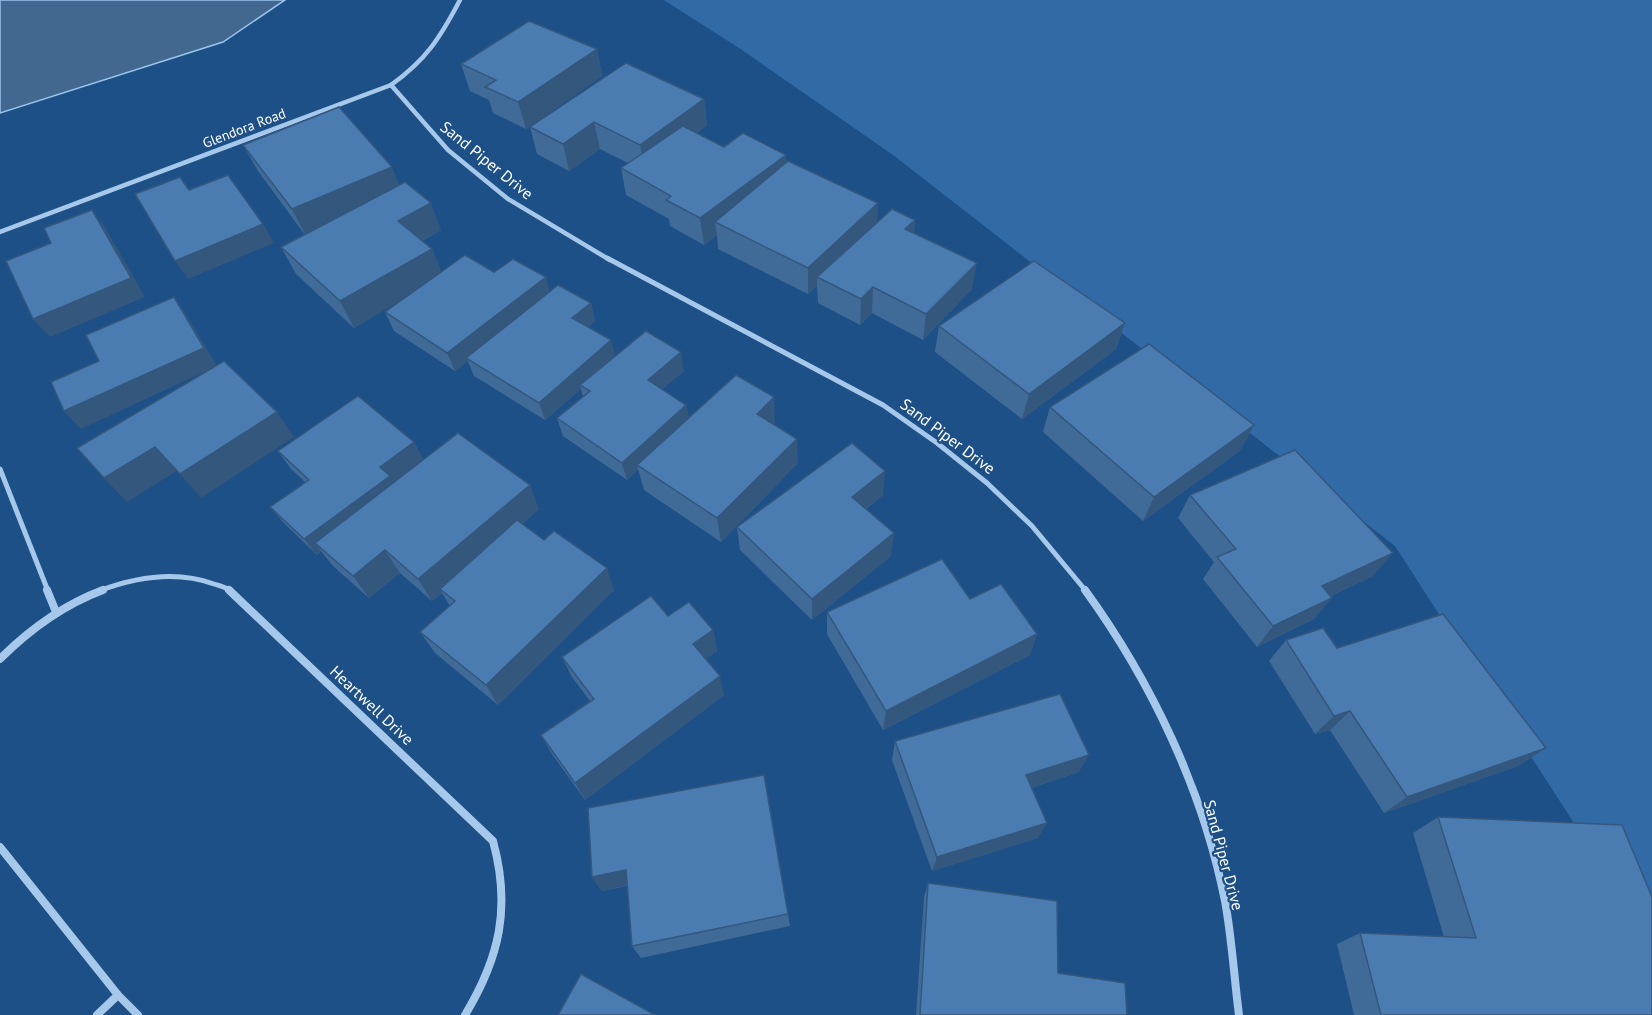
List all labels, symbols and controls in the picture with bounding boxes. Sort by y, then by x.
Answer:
street label: Glendora Road [200,104,288,152]
street label: Sand Piper Drive [437,116,537,204]
street label: Sand Piper Drive [897,394,999,478]
street label: Heartwell Drive [326,661,418,749]
street label: Sand Piper Drive [1200,798,1248,912]

